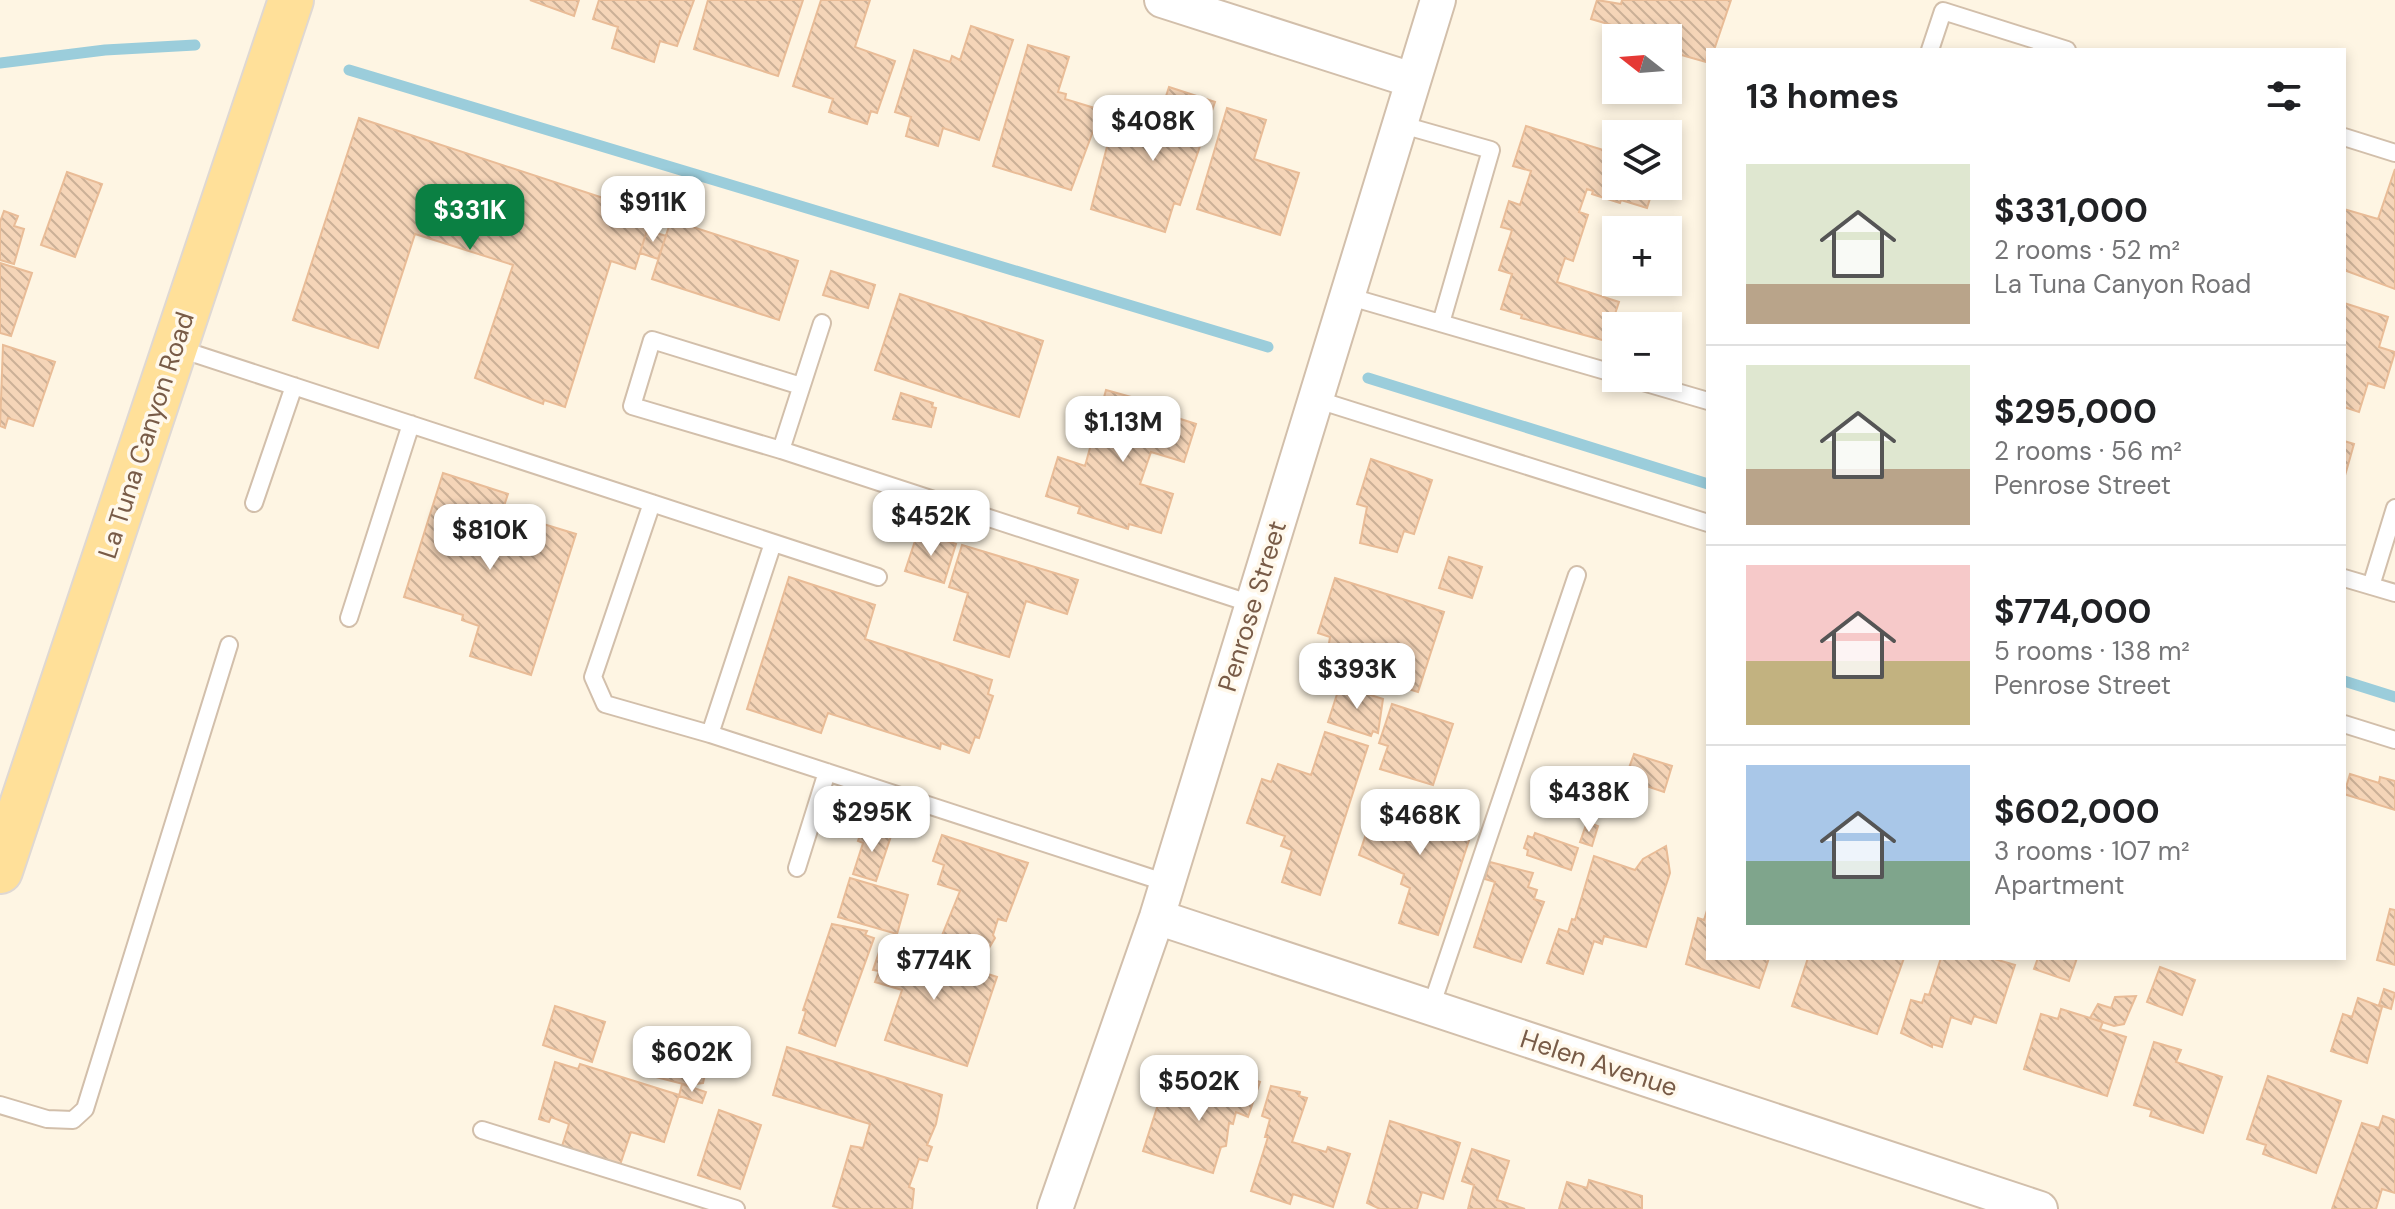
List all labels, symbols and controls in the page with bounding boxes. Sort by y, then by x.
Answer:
north arrow [1602,24,1682,104]
map controls [1602,24,1682,392]
text: 13 homes [1746,74,1899,119]
icon: filters [2262,74,2306,118]
pin: $408K [1097,95,1209,163]
text: $408K [1111,104,1195,138]
button: layers [1602,120,1682,200]
pin: $911K [597,176,709,244]
pin: $331K [414,184,526,252]
text: $911K [619,185,687,219]
text: $331,000 [1994,188,2148,233]
text: $331K [433,193,507,227]
icon: home [1810,196,1906,292]
button: + [1602,216,1682,296]
text: 2 rooms · 52 m² [1994,233,2180,267]
text: La Tuna Canyon Road [1994,267,2251,301]
street label: La Tuna Canyon Road [90,307,202,563]
button: − [1602,312,1682,392]
text: $295,000 [1994,389,2157,434]
pin: $1.13M [1058,396,1188,464]
icon: home [1810,397,1906,493]
text: $1.13M [1083,405,1163,439]
text: 2 rooms · 56 m² [1994,434,2182,468]
text: Penrose Street [1994,468,2171,502]
pin: $452K [875,490,987,558]
text: $452K [891,499,971,533]
pin: $810K [434,504,546,572]
text: $810K [452,513,528,547]
street label: Penrose Street [1210,516,1294,696]
text: $774,000 [1994,589,2152,634]
icon: home [1810,597,1906,693]
text: 5 rooms · 138 m² [1994,634,2190,668]
pin: $393K [1301,643,1413,711]
text: $393K [1317,652,1397,686]
text: Penrose Street [1994,668,2171,702]
pin: $438K [1533,766,1645,834]
text: $438K [1548,775,1630,809]
pin: $295K [816,786,928,854]
pin: $468K [1364,789,1476,857]
text: $602,000 [1994,789,2160,834]
text: $295K [832,795,912,829]
icon: home [1810,797,1906,893]
text: $468K [1379,798,1461,832]
text: 3 rooms · 107 m² [1994,834,2190,868]
text: Apartment [1994,868,2125,902]
pin: $774K [878,934,990,1002]
text: $774K [896,943,972,977]
street label: Helen Avenue [1516,1022,1682,1104]
pin: $602K [636,1026,748,1094]
text: $602K [651,1035,733,1069]
pin: $502K [1143,1055,1255,1123]
text: $502K [1158,1064,1240,1098]

